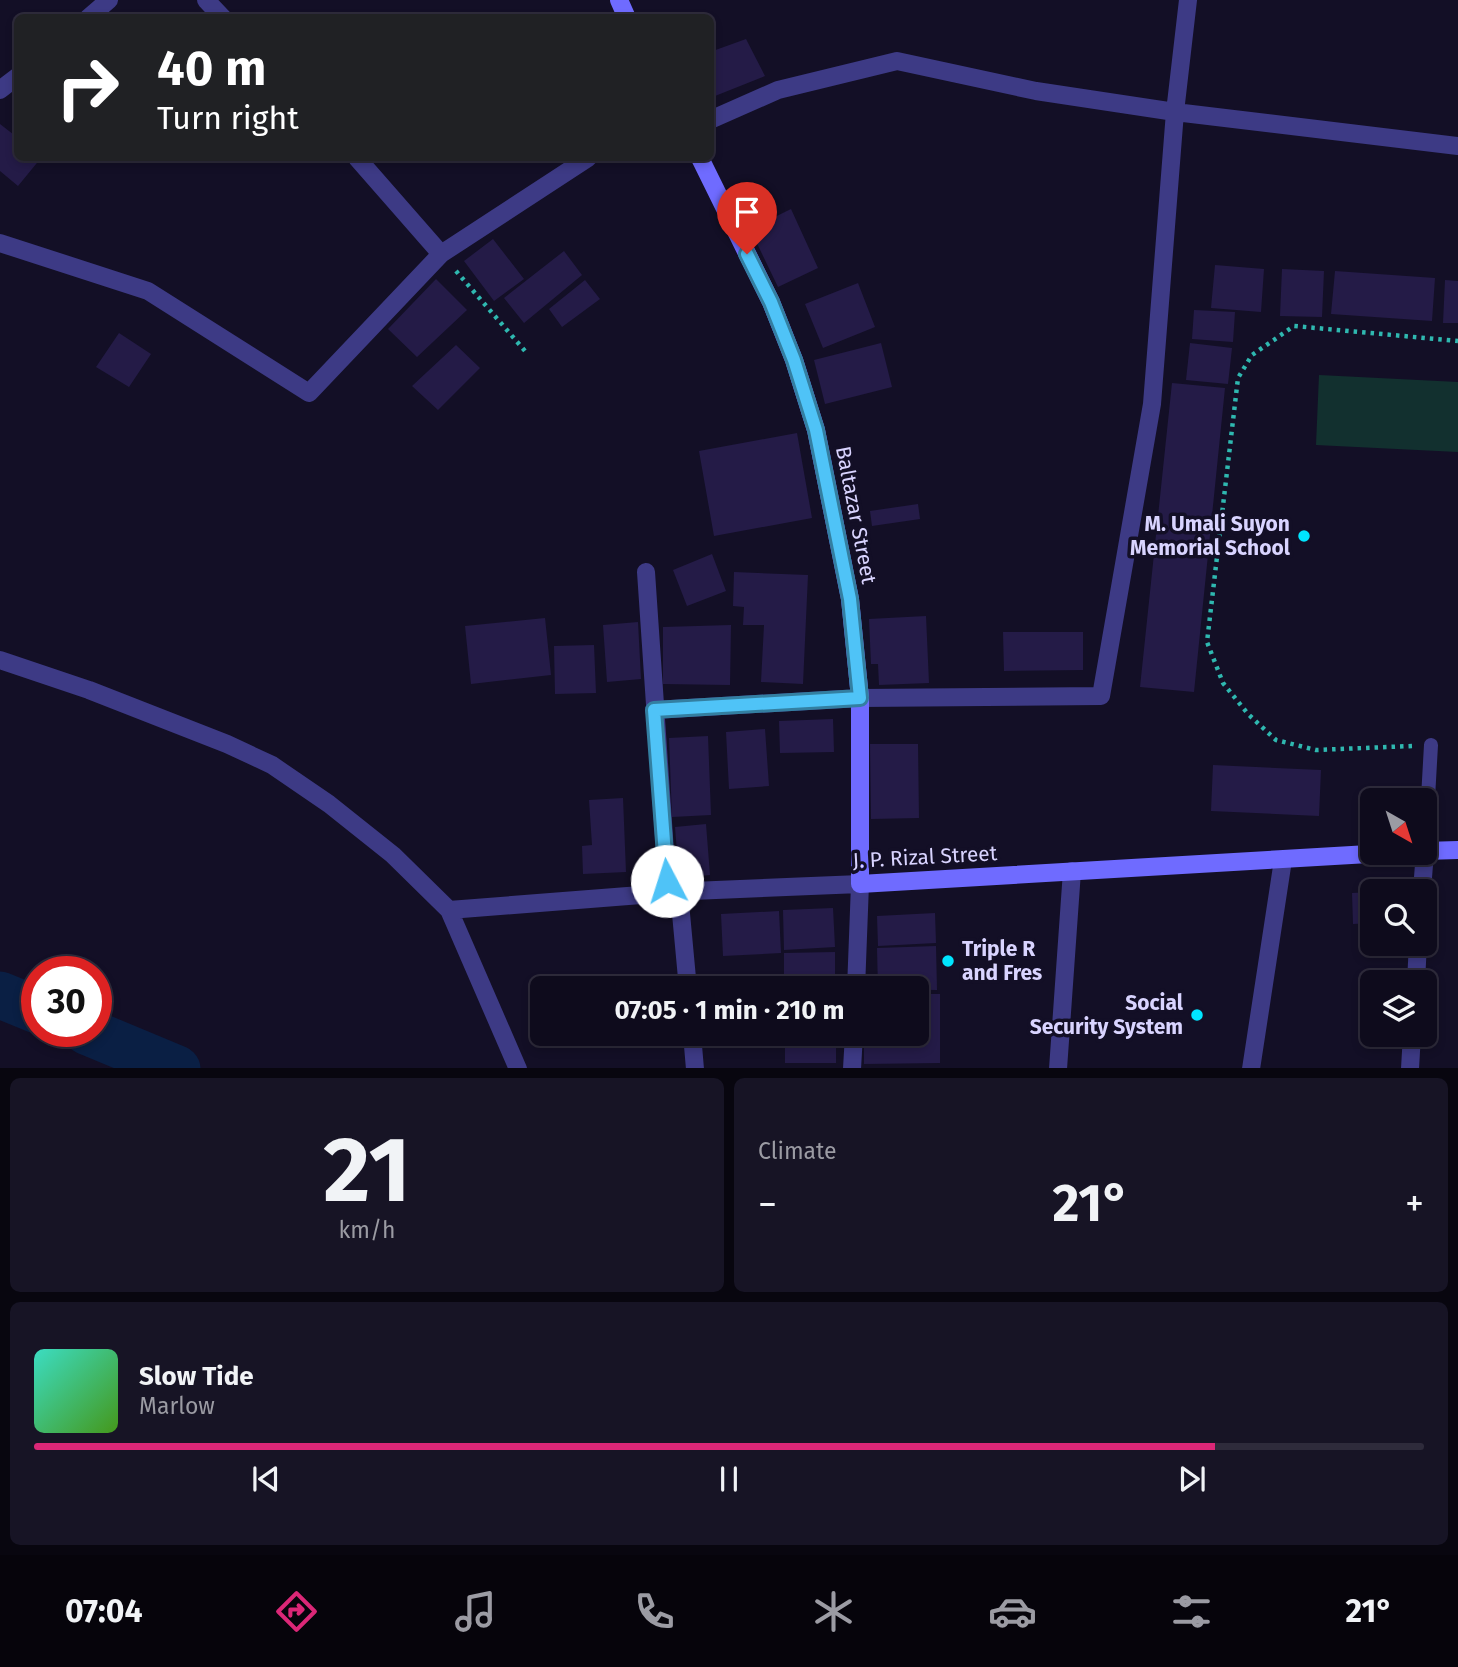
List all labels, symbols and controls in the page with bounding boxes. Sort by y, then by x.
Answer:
text: 40 m [157,39,266,98]
icon: right [42,42,133,133]
text: Turn right [157,99,299,137]
pin [717,182,777,254]
icon: arrive [728,193,766,231]
street label: Baltazar Street [830,444,882,587]
place label: M. Umali Suyon Memorial School [1130,511,1291,561]
marker: M. Umali Suyon Memorial School [1296,528,1312,544]
north arrow [1360,788,1437,864]
map controls [1360,788,1437,1047]
street label: J. P. Rizal Street [852,840,998,874]
position arrow [630,844,704,918]
button: search [1360,879,1437,956]
place label: Triple R and Fres [962,936,1042,986]
marker: Triple R and Fres [940,953,956,969]
speed limit sign: 30 [21,956,112,1047]
button: layers [1360,970,1437,1047]
place label: Social Security System [1030,990,1184,1040]
text: 07:05 · 1 min · 210 m [614,995,845,1026]
marker: Social Security System [1189,1007,1205,1023]
text: 21 [323,1116,411,1225]
text: Climate [758,1137,837,1165]
text: 21° [1053,1172,1130,1235]
text: − [758,1181,777,1227]
text: + [1405,1181,1424,1227]
text: km/h [339,1216,395,1244]
text: Slow Tide [139,1361,254,1392]
text: Marlow [139,1392,215,1420]
icon: previous [247,1460,285,1498]
icon: pause [710,1460,748,1498]
icon: next [1173,1460,1211,1498]
icon: directions [272,1587,321,1636]
icon: music [451,1587,500,1636]
icon: phone [630,1587,679,1636]
icon: climate [809,1587,858,1636]
icon: car [988,1587,1037,1636]
icon: filters [1167,1587,1216,1636]
text: 07:04 [65,1592,142,1630]
text: 21° [1346,1592,1393,1630]

